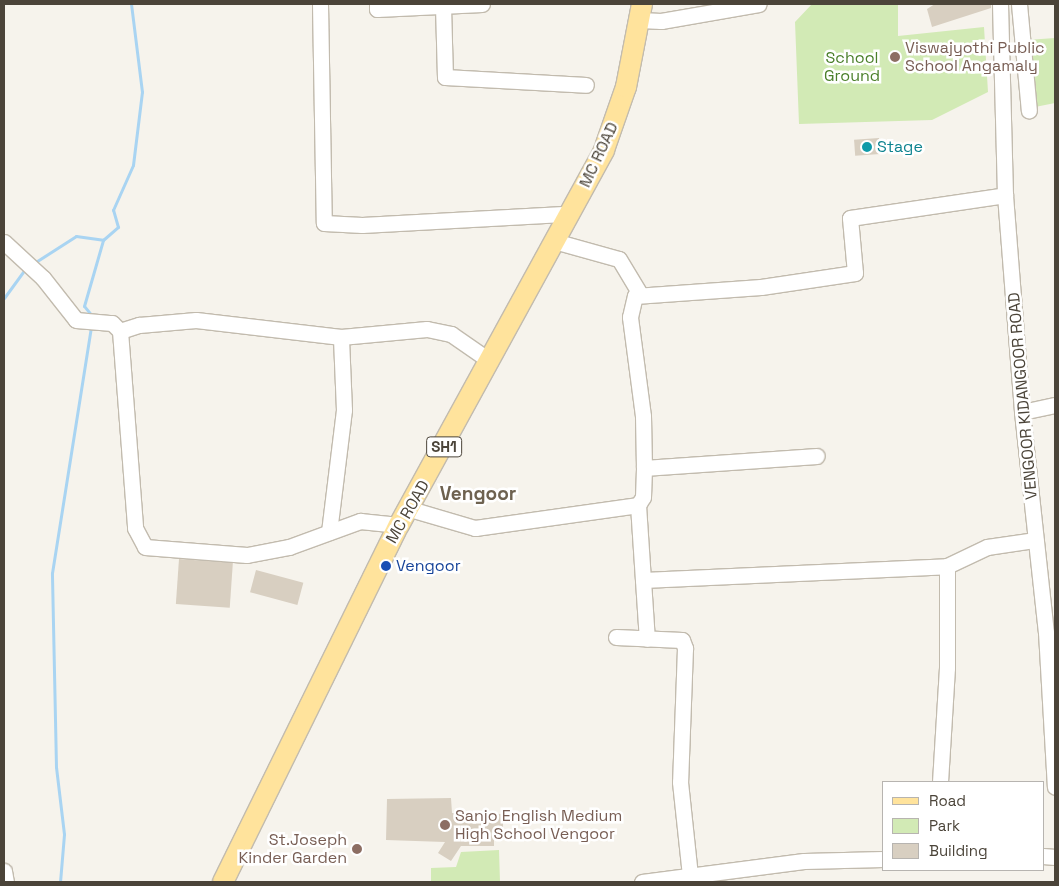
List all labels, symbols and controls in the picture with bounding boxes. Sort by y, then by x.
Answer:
place label: Viswajyothi Public School Angamaly [905,38,1045,76]
park label: School Ground [824,48,880,86]
marker: Viswajyothi Public School Angamaly [889,51,901,63]
street label: MC ROAD [576,119,622,191]
place label: Stage [877,137,923,157]
marker: Stage [861,141,873,153]
street label: VENGOOR KIDANGOOR ROAD [1004,292,1042,500]
road number: SH1 [425,434,463,460]
street label: MC ROAD [382,477,434,547]
district label: Vengoor [440,483,516,505]
place label: Vengoor [396,556,461,576]
marker: Vengoor [380,560,392,572]
legend [882,781,1044,871]
text: Road [929,791,966,810]
place label: Sanjo English Medium High School Vengoor [455,806,622,844]
text: Park [929,816,960,835]
marker: Sanjo English Medium High School Vengoor [439,819,451,831]
place label: St.Joseph Kinder Garden [239,830,347,868]
text: Building [929,841,988,860]
marker: St.Joseph Kinder Garden [351,843,363,855]

